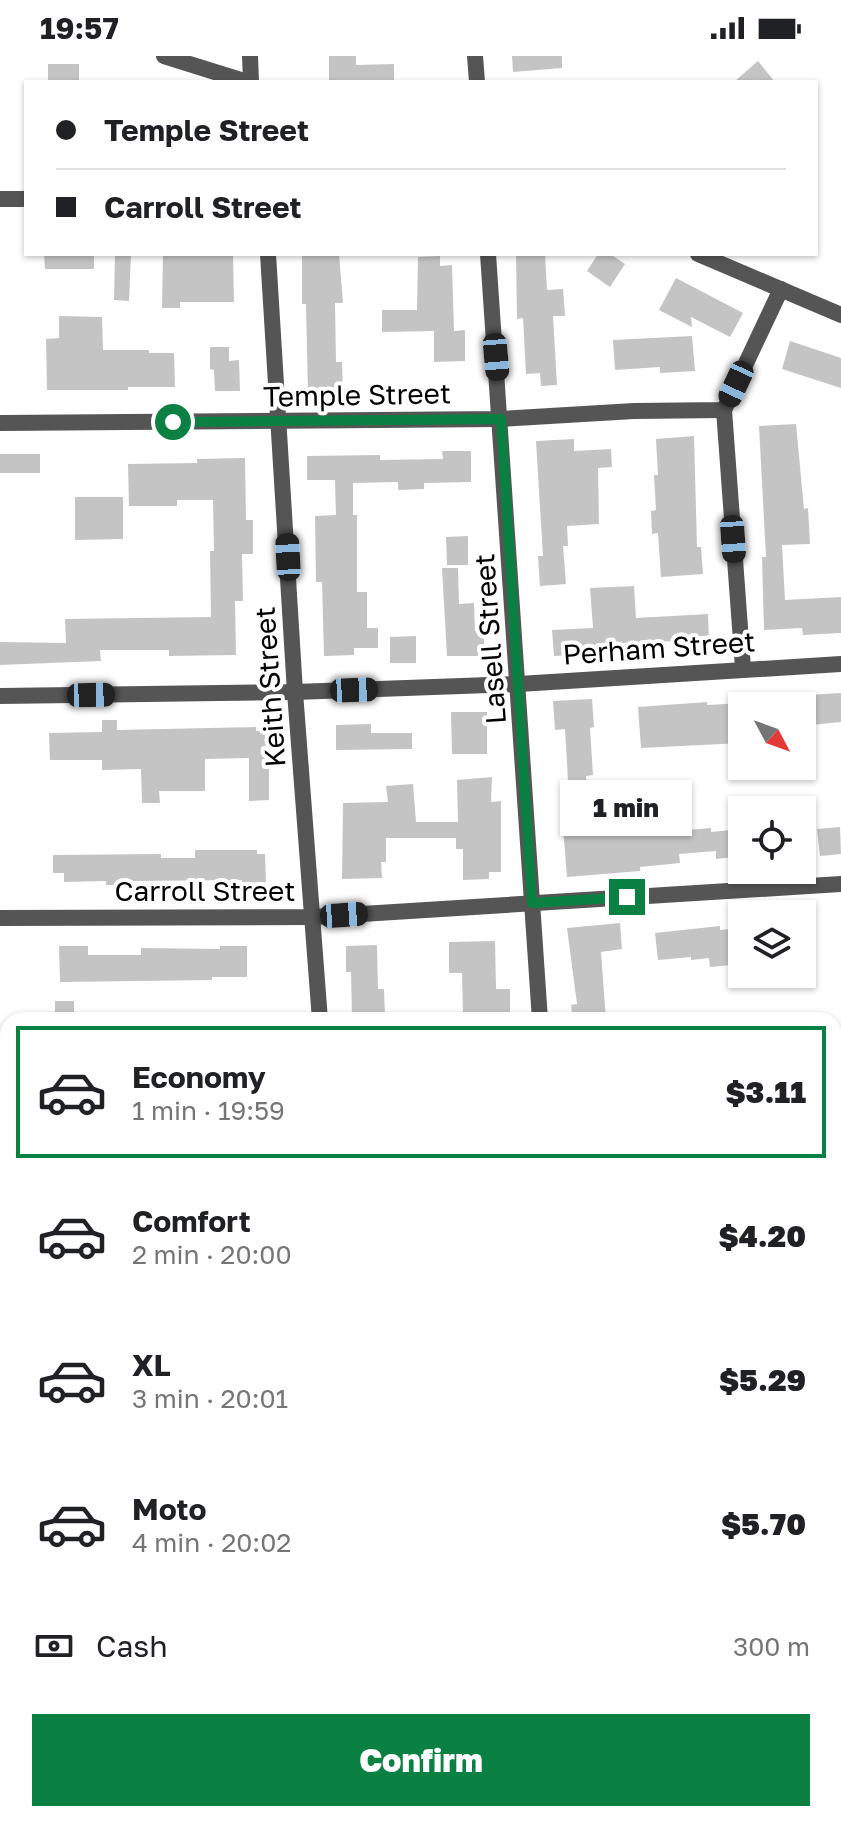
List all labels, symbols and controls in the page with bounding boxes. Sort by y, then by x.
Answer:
text: 19:57 [40,10,119,46]
text: Temple Street [104,112,309,148]
text: Carroll Street [104,189,302,225]
car [482,332,510,382]
car [715,357,757,411]
street label: Temple Street [263,376,451,413]
route start [155,404,191,440]
car [719,514,747,564]
car [275,532,301,582]
street label: Lasell Street [467,553,512,725]
street label: Keith Street [247,606,292,768]
street label: Perham Street [562,624,756,671]
car [330,677,378,703]
car [67,683,115,707]
north arrow [728,692,816,780]
map controls [728,692,816,988]
callout: 1 min [561,781,693,837]
text: 1 min [593,792,659,823]
button: locate [728,796,816,884]
street label: Carroll Street [114,874,296,907]
route end [609,879,645,915]
button: layers [728,900,816,988]
car [319,901,369,929]
icon: car [36,1056,108,1128]
text: Economy [132,1059,266,1095]
text: $3.11 [725,1074,806,1110]
text: 1 min · 19:59 [132,1095,285,1126]
icon: car [36,1200,108,1272]
text: Comfort [132,1203,251,1239]
text: $4.20 [719,1218,806,1254]
text: 2 min · 20:00 [132,1239,292,1270]
icon: car [36,1344,108,1416]
text: XL [132,1347,171,1383]
text: $5.29 [719,1362,806,1398]
text: 3 min · 20:01 [132,1383,288,1414]
icon: car [36,1488,108,1560]
text: Moto [132,1491,207,1527]
text: $5.70 [721,1506,806,1542]
text: 4 min · 20:02 [132,1527,291,1558]
icon: cash [32,1624,76,1668]
text: Cash [96,1628,168,1664]
text: 300 m [733,1631,810,1662]
button: Confirm [32,1714,810,1806]

